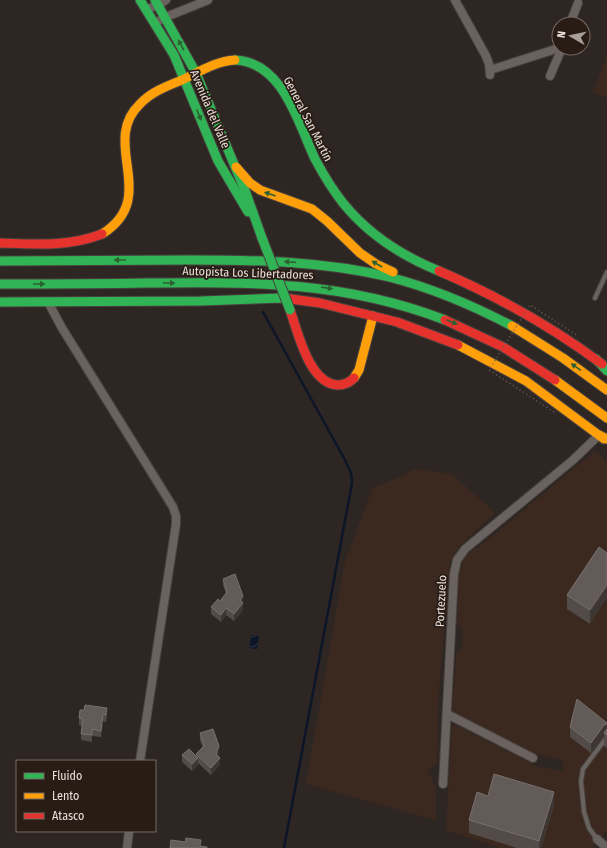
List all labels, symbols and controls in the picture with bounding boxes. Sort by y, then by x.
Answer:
north arrow [551,16,591,56]
text: N [555,30,569,39]
one-way arrow [178,39,184,51]
street label: Avenida del Valle [187,68,233,150]
street label: General San Martín [281,74,335,164]
one-way arrow [196,109,202,121]
one-way arrow [263,191,275,197]
one-way arrow [113,257,126,263]
one-way arrow [284,259,296,265]
one-way arrow [371,261,382,268]
street label: Autopista Los Libertadores [182,264,314,282]
one-way arrow [163,280,176,286]
one-way arrow [33,281,46,287]
one-way arrow [321,285,333,291]
one-way arrow [446,320,458,326]
one-way arrow [570,363,581,371]
street label: Portezuelo [433,575,449,627]
legend [16,760,156,832]
text: Fluido [52,769,82,783]
text: Lento [52,789,79,803]
text: Atasco [52,809,84,823]

